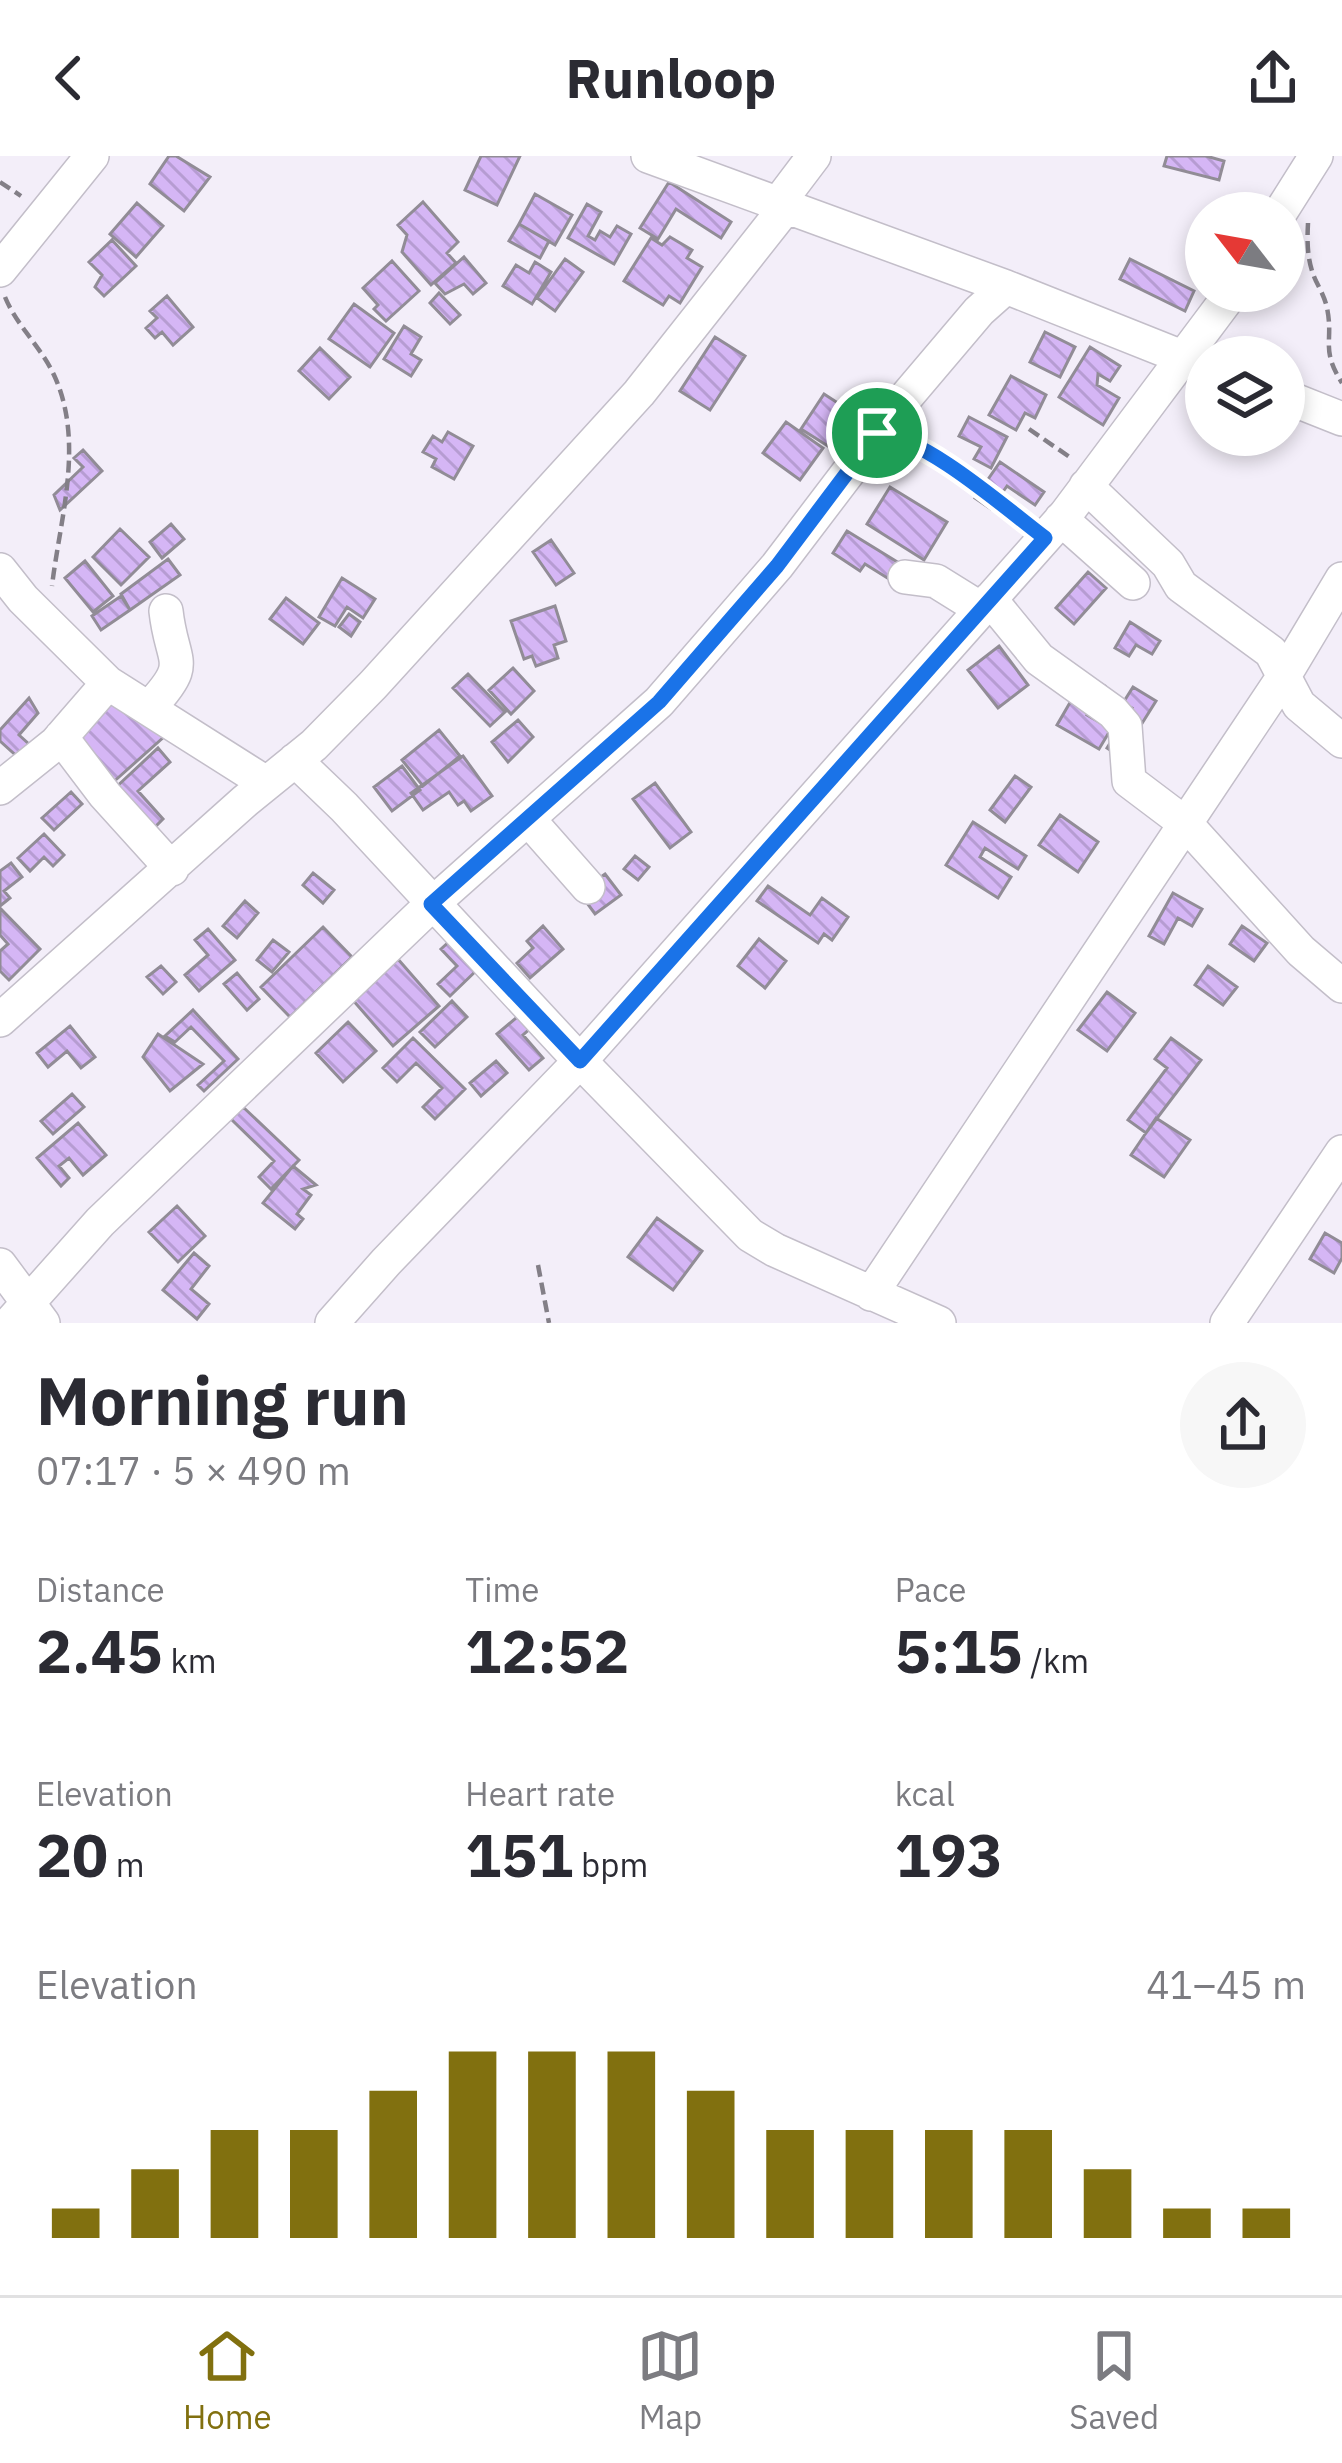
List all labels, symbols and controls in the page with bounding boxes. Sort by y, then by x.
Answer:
text: Runloop [566,43,776,113]
icon: back [36,45,102,111]
icon: share [1240,45,1306,111]
north arrow [1185,192,1305,312]
map controls [1185,192,1305,456]
button: layers [1185,336,1305,456]
pin [826,382,928,484]
icon: arrive [844,400,910,466]
text: Morning run [36,1357,409,1443]
button: share [1180,1362,1306,1488]
text: 07:17 · 5 × 490 m [36,1445,351,1496]
text: Distance [36,1568,165,1611]
text: Time [465,1568,539,1611]
text: Pace [895,1568,966,1611]
text: 2.45 [36,1611,163,1690]
text: 12:52 [465,1611,629,1690]
text: 5:15 [895,1611,1022,1690]
text: km [163,1639,217,1682]
text: /km [1022,1639,1089,1682]
text: Elevation [36,1772,173,1815]
text: Heart rate [465,1772,615,1815]
text: kcal [895,1772,955,1815]
text: 20 [36,1815,108,1894]
text: 151 [465,1815,573,1894]
text: 193 [895,1815,1003,1894]
text: m [108,1843,145,1886]
text: bpm [573,1843,648,1886]
text: Elevation [36,1959,198,2010]
text: 41–45 m [1146,1959,1306,2010]
tab: Home [183,2323,272,2438]
tab: Map [637,2323,703,2438]
tab: Saved [1069,2323,1159,2438]

